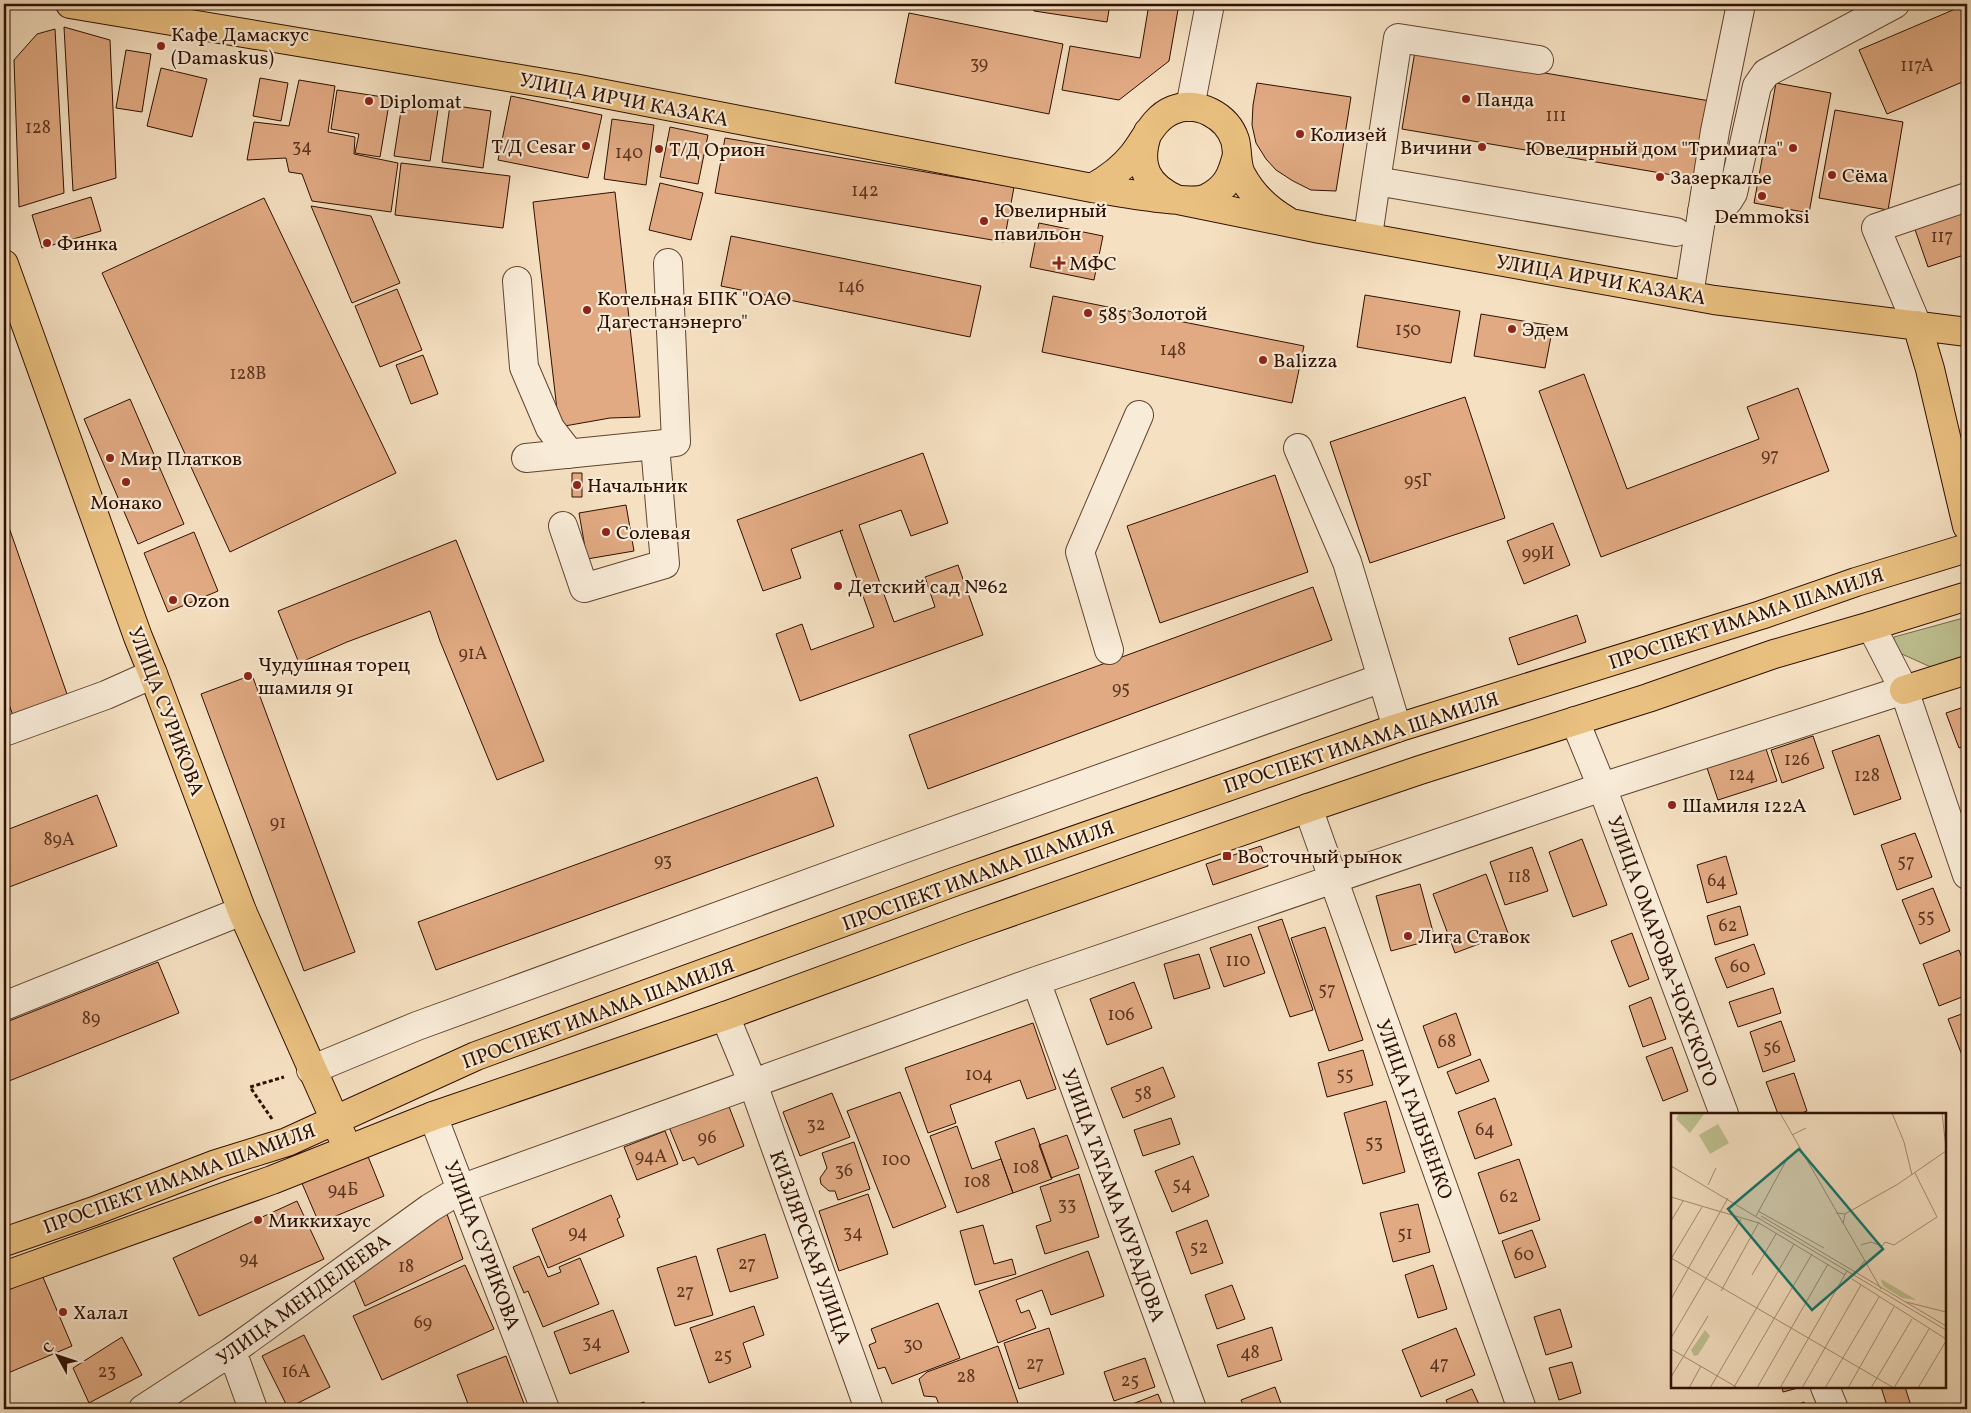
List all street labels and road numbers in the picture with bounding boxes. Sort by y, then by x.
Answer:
street label: УЛИЦА ИРЧИ КАЗАКА [517,67,731,135]
street label: УЛИЦА ИРЧИ КАЗАКА [1494,249,1708,313]
street label: ПРОСПЕКТ ИМАМА ШАМИЛЯ [1605,562,1888,678]
street label: УЛИЦА СУРИКОВА [120,623,210,800]
street label: ПРОСПЕКТ ИМАМА ШАМИЛЯ [1220,686,1503,802]
street label: УЛИЦА ОМАРОВА-ЧОХСКОГО [1599,812,1723,1091]
street label: ПРОСПЕКТ ИМАМА ШАМИЛЯ [839,814,1119,939]
street label: ПРОСПЕКТ ИМАМА ШАМИЛЯ [459,952,739,1077]
street label: УЛИЦА ГАЛЬЧЕНКО [1368,1016,1459,1204]
street label: УЛИЦА ТАТАМА МУРАДОВА [1053,1065,1171,1326]
street label: ПРОСПЕКТ ИМАМА ШАМИЛЯ [40,1117,320,1242]
street label: КИЗЛЯРСКАЯ УЛИЦА [761,1147,857,1348]
street label: УЛИЦА СУРИКОВА [436,1157,526,1334]
street label: УЛИЦА МЕНДЕЛЕЕВА [211,1228,397,1373]

